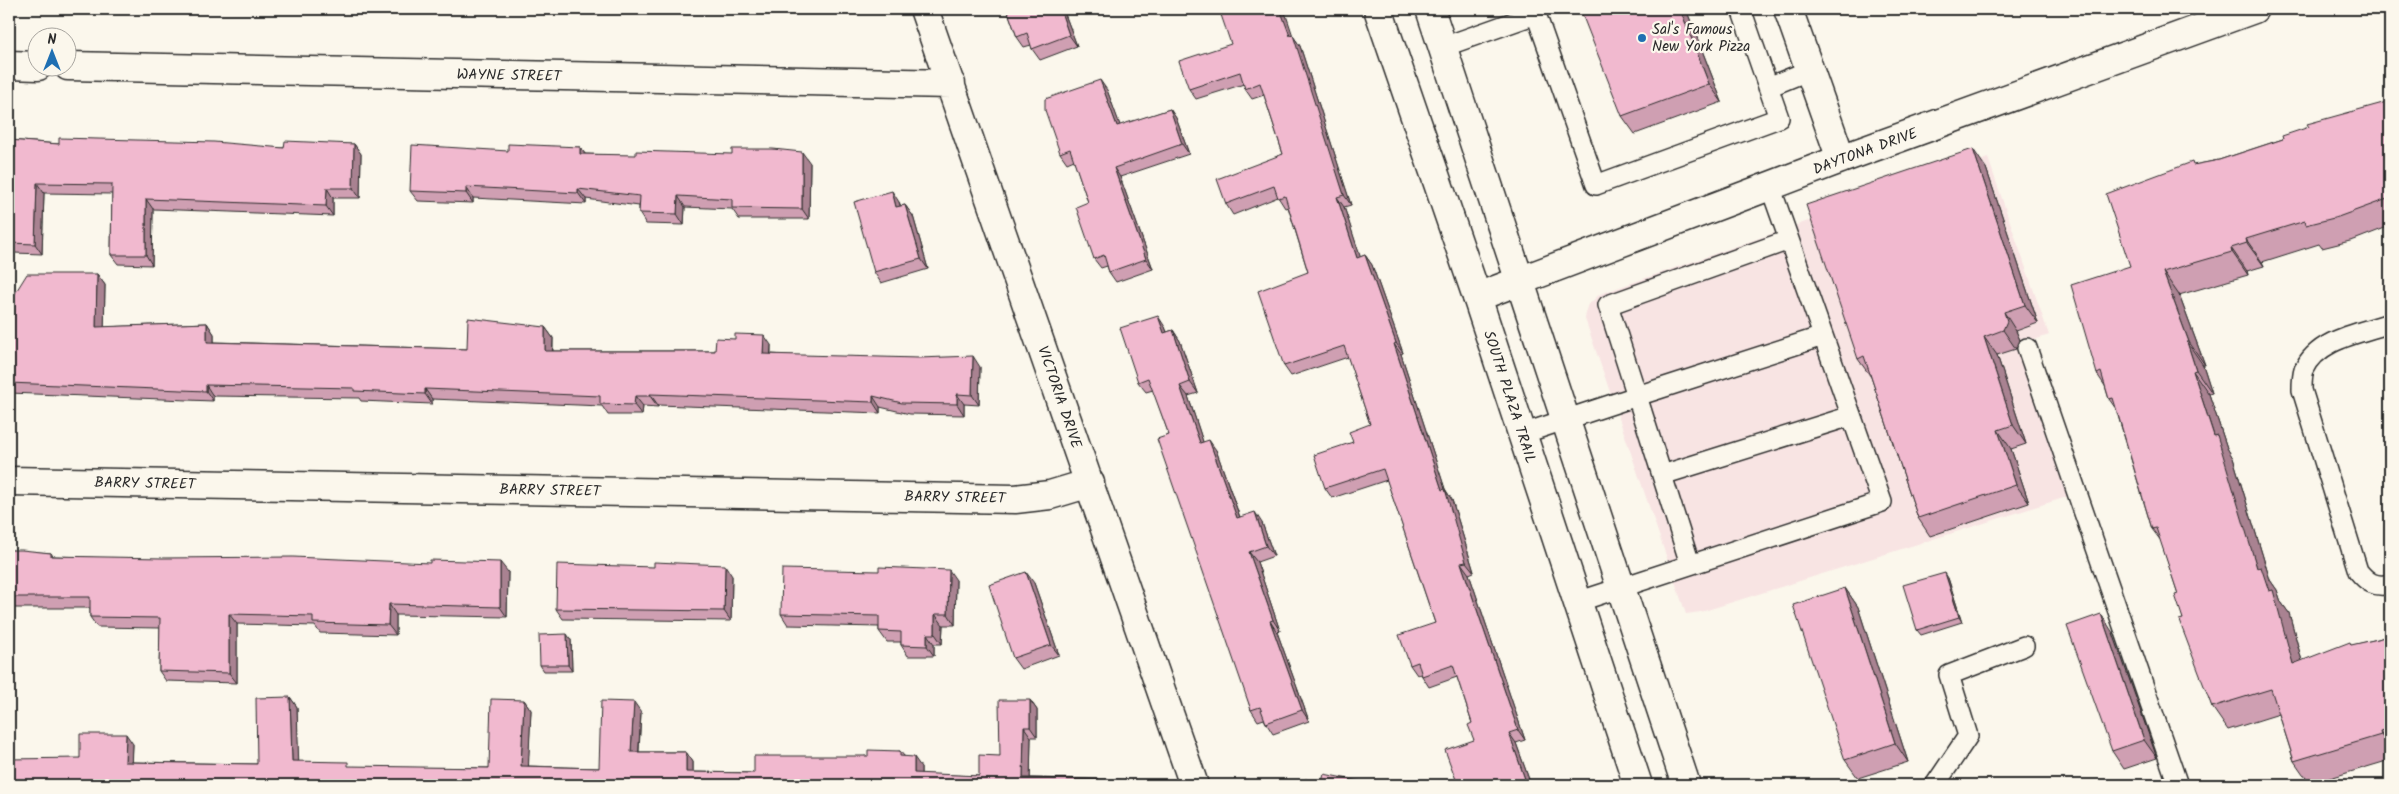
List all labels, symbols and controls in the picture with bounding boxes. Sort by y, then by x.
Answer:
place label: Sal's Famous New York Pizza [1652,18,1750,59]
north arrow [28,28,78,78]
text: N [48,29,57,51]
marker: Sal's Famous New York Pizza [1636,32,1648,44]
street label: WAYNE STREET [456,63,564,89]
street label: DAYTONA DRIVE [1810,121,1922,182]
street label: SOUTH PLAZA TRAIL [1476,328,1542,467]
street label: VICTORIA DRIVE [1030,343,1088,453]
street label: BARRY STREET [94,471,198,497]
street label: BARRY STREET [499,478,603,504]
street label: BARRY STREET [904,485,1008,511]

